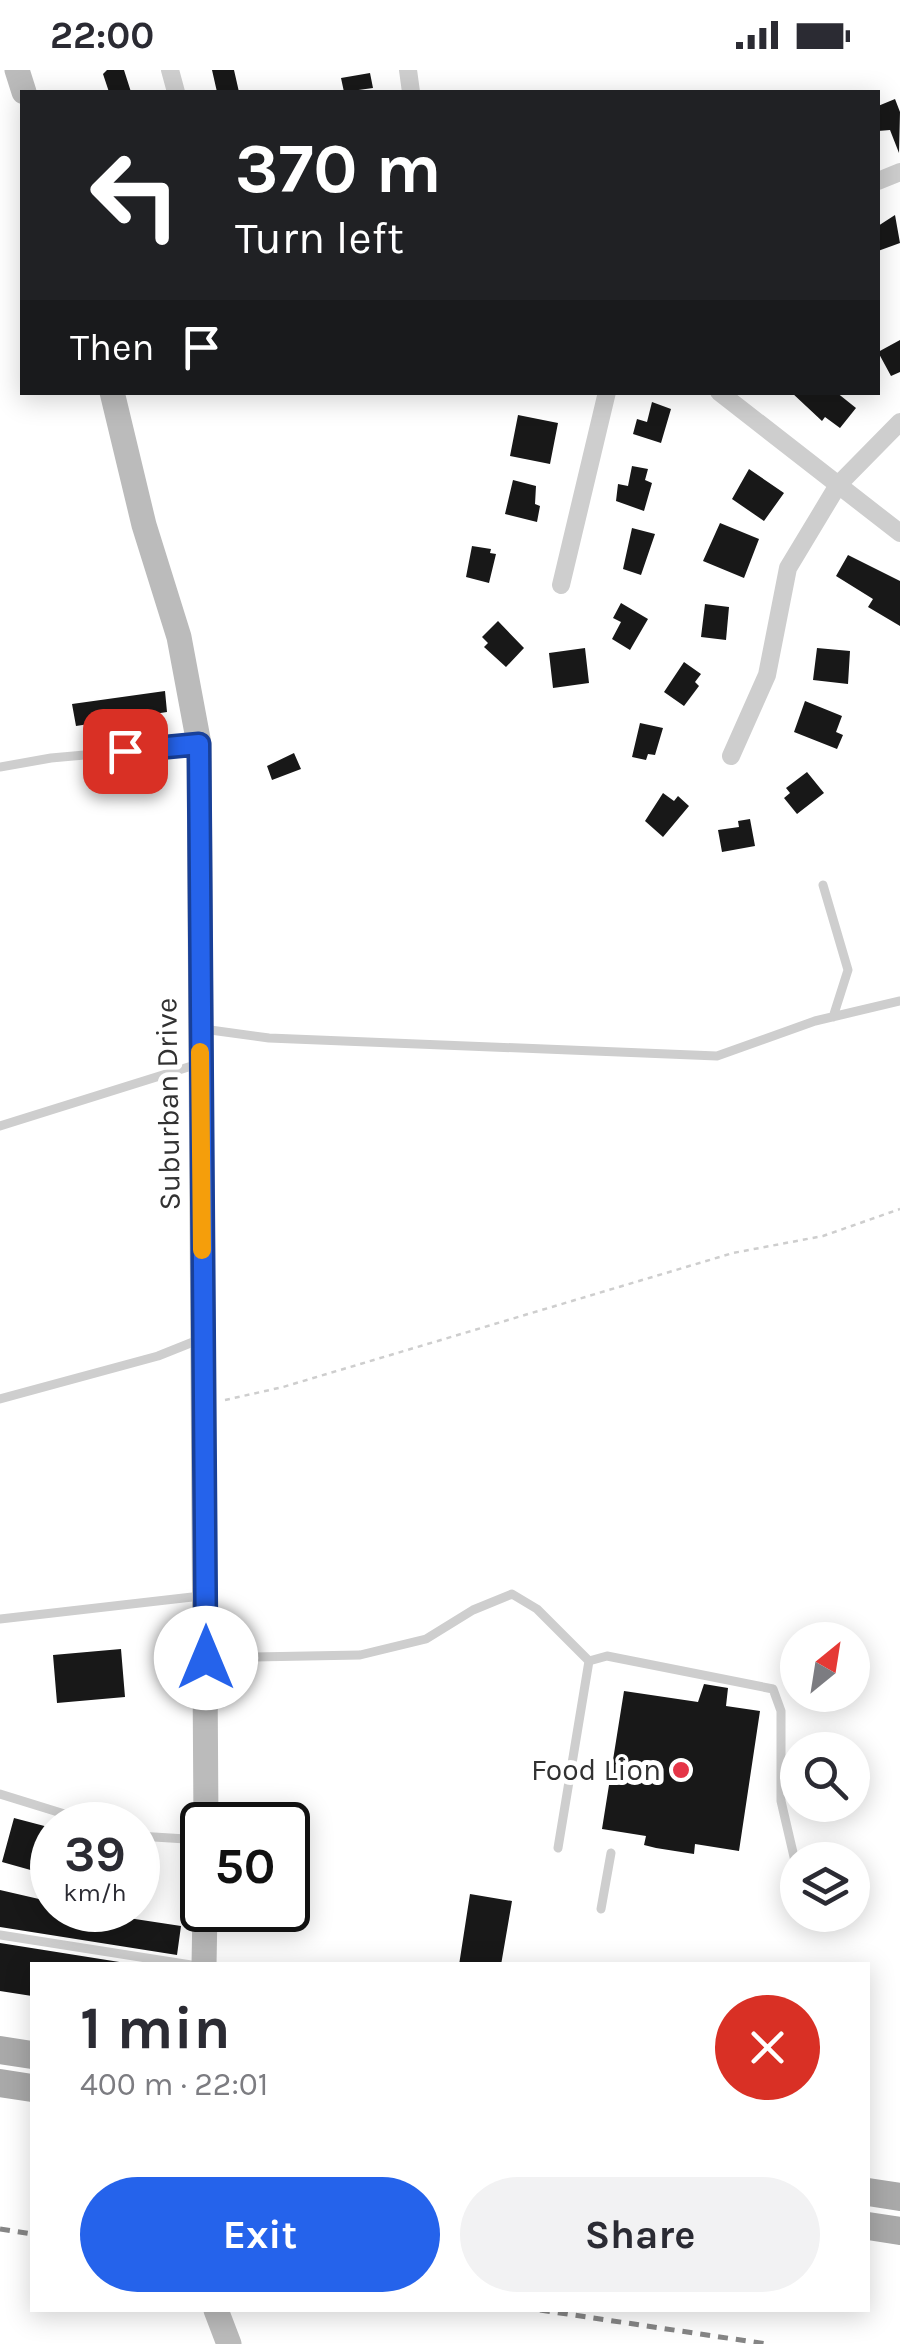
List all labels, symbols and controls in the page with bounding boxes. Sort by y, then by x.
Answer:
text: 22:00 [50,13,154,58]
text: 370 m [235,128,442,210]
icon: left [70,130,200,260]
text: Turn left [235,212,404,264]
icon: arrive [174,320,229,375]
text: Then [70,325,154,370]
pin [83,709,168,794]
icon: arrive [98,724,153,779]
street label: Suburban Drive [148,997,188,1211]
position arrow [154,1606,258,1710]
north arrow [780,1622,870,1712]
map controls [780,1622,870,1932]
button: search [780,1732,870,1822]
place label: Food Lion [531,1752,661,1788]
marker: Food Lion [670,1759,692,1781]
speed limit sign: 50 [180,1802,310,1932]
text: 39 [64,1825,126,1884]
button: layers [780,1842,870,1932]
text: km/h [63,1878,127,1907]
text: 1 min [80,1993,231,2063]
button: close [715,1995,820,2100]
text: 400 m · 22:01 [80,2066,268,2103]
button: Exit [80,2177,440,2292]
button: Share [460,2177,820,2292]

